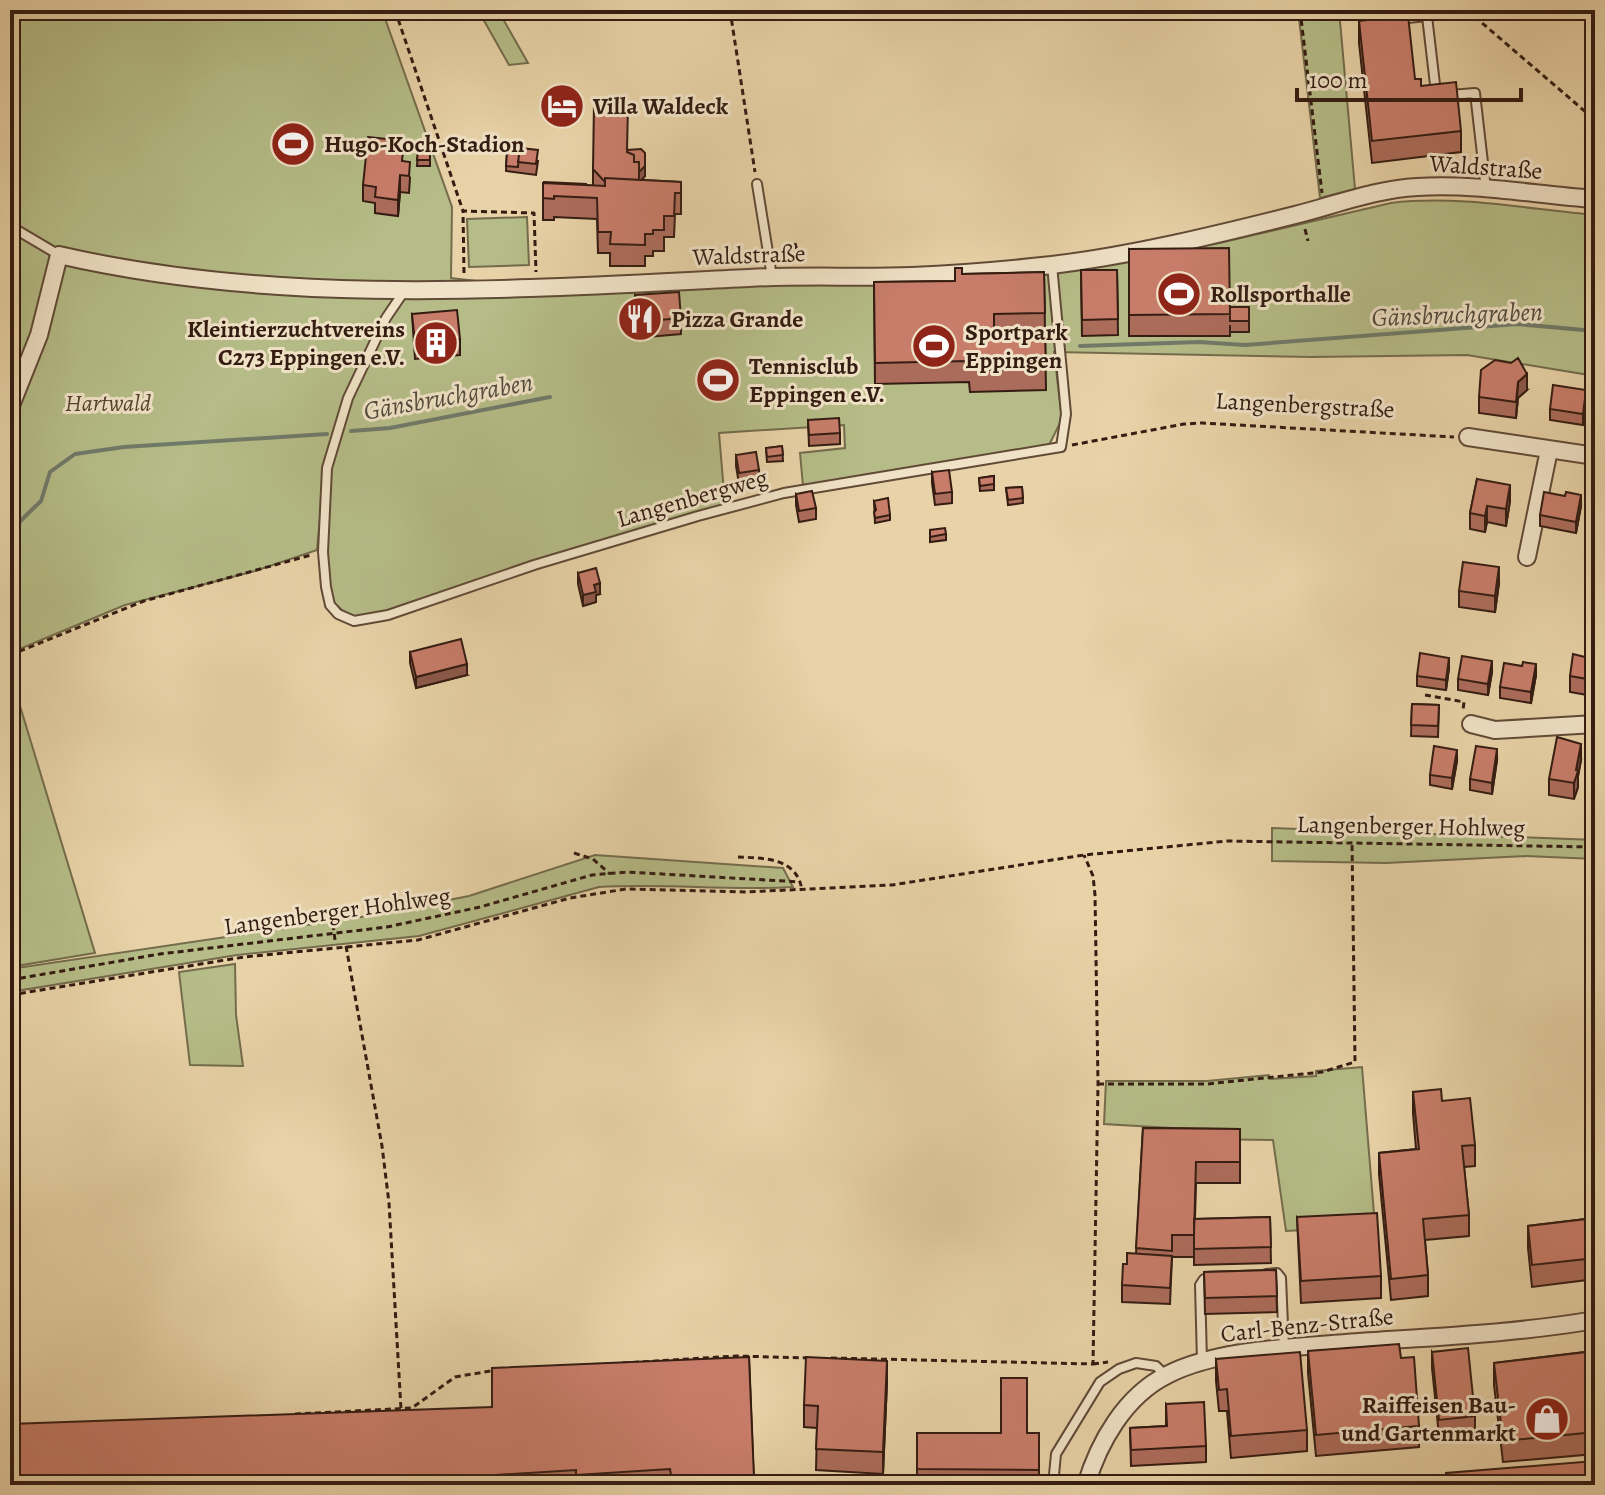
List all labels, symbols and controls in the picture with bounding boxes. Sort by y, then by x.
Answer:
scale bar [1297,52,1521,102]
text: 100 m [1309,64,1368,96]
hotel icon: Villa Waldeck [538,82,586,130]
place label: Villa Waldeck [592,90,729,122]
sports icon: Hugo-Koch-Stadion [269,120,317,168]
place label: Hugo-Koch-Stadion [324,128,525,160]
street label: Waldstraße [1428,147,1543,187]
street label: Waldstraße [691,237,806,273]
sports icon: Rollsporthalle [1155,270,1203,318]
place label: Rollsporthalle [1210,278,1351,310]
water label: Gänsbruchgraben [1371,294,1543,335]
restaurant icon: Pizza Grande [616,295,664,343]
place label: Pizza Grande [671,303,803,335]
place label: Kleintierzuchtvereins C273 Eppingen e.V. [187,313,405,373]
place label: Sportpark Eppingen [965,316,1068,376]
building icon: Kleintierzuchtvereins C273 Eppingen e.V. [412,319,460,367]
sports icon: Sportpark Eppingen [910,322,958,370]
place label: Tennisclub Eppingen e.V. [749,350,885,410]
sports icon: Tennisclub Eppingen e.V. [694,356,742,404]
water label: Gänsbruchgraben [361,364,535,429]
street label: Langenbergstraße [1215,384,1395,426]
park label: Hartwald [65,387,151,419]
street label: Langenbergweg [613,461,771,535]
street label: Langenberger Hohlweg [1296,808,1526,844]
street label: Langenberger Hohlweg [222,879,452,943]
street label: Carl-Benz-Straße [1219,1300,1395,1350]
place label: Raiffeisen Bau- und Gartenmarkt [1341,1389,1516,1449]
shop icon: Raiffeisen Bau- und Gartenmarkt [1523,1395,1571,1443]

